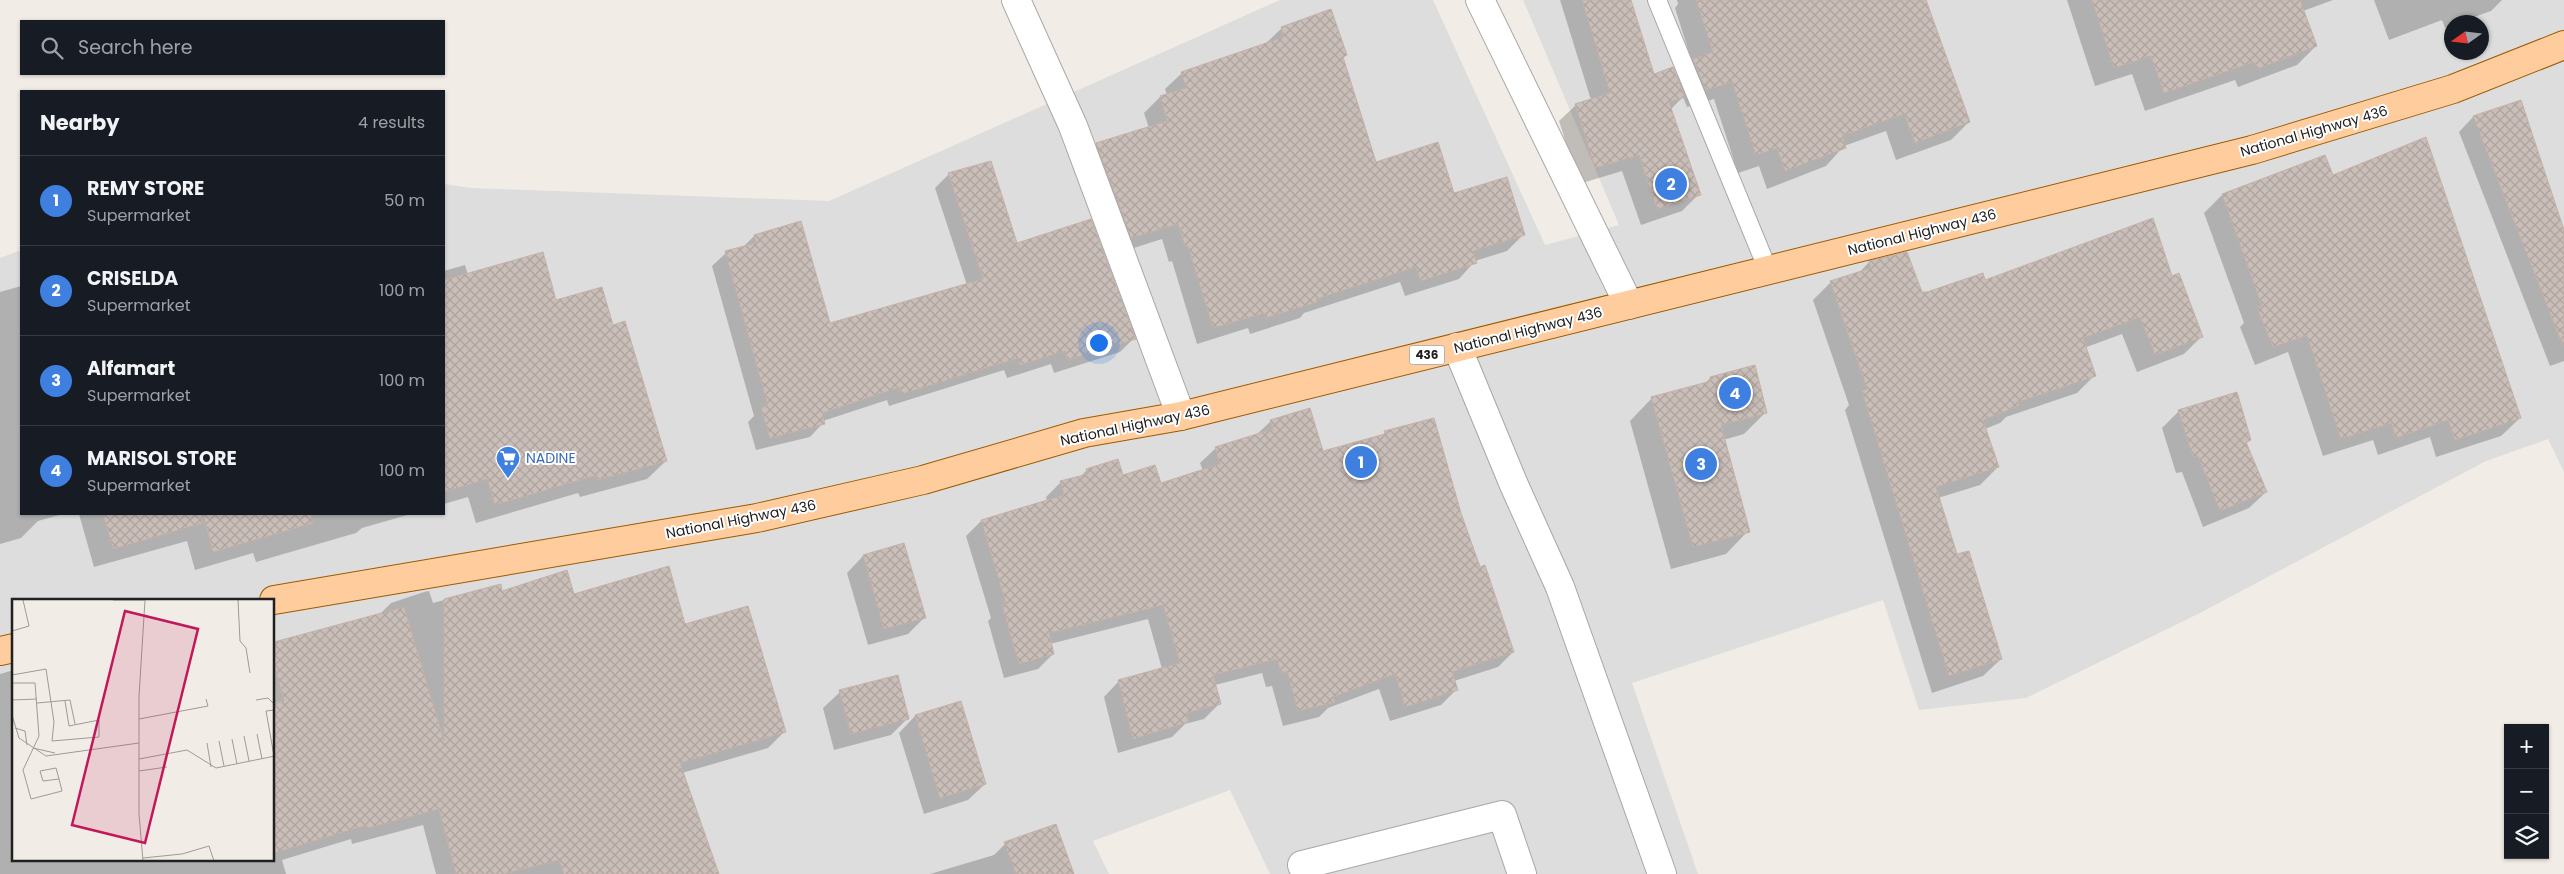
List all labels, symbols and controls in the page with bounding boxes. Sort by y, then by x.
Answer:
north arrow [2444,15,2489,60]
search box [20,20,445,75]
icon: search [38,34,66,62]
text: Search here [78,34,192,61]
street label: National Highway 436 [2238,100,2390,162]
text: Nearby [40,108,120,137]
text: 4 results [358,111,425,134]
pin: 2 [1655,165,1687,203]
text: REMY STORE [87,175,204,202]
text: 1 [53,189,59,212]
text: 50 m [384,189,425,212]
text: Supermarket [87,204,191,227]
street label: National Highway 436 [1846,204,1998,260]
text: CRISELDA [87,265,178,292]
text: 2 [51,279,61,302]
text: 100 m [379,279,425,302]
text: Supermarket [87,294,191,317]
street label: National Highway 436 [1452,302,1604,358]
your location [1086,330,1112,356]
road number: 436 [1410,346,1444,364]
text: Alfamart [87,355,175,382]
text: 3 [51,369,61,392]
text: 100 m [379,369,425,392]
pin: 4 [1719,374,1751,412]
text: Supermarket [87,384,191,407]
street label: National Highway 436 [1058,399,1212,451]
pin: 1 [1345,443,1377,481]
text: MARISOL STORE [87,445,237,472]
supermarket icon: NADINE [495,445,521,479]
pin: 3 [1685,445,1717,483]
place label: NADINE [526,448,576,468]
text: 4 [51,459,61,482]
text: 100 m [379,459,425,482]
text: Supermarket [87,474,191,497]
street label: National Highway 436 [664,495,818,543]
inset map [12,599,275,862]
map controls [2504,724,2549,859]
button: + [2504,724,2549,769]
button: − [2504,769,2549,814]
button: layers [2504,814,2549,859]

